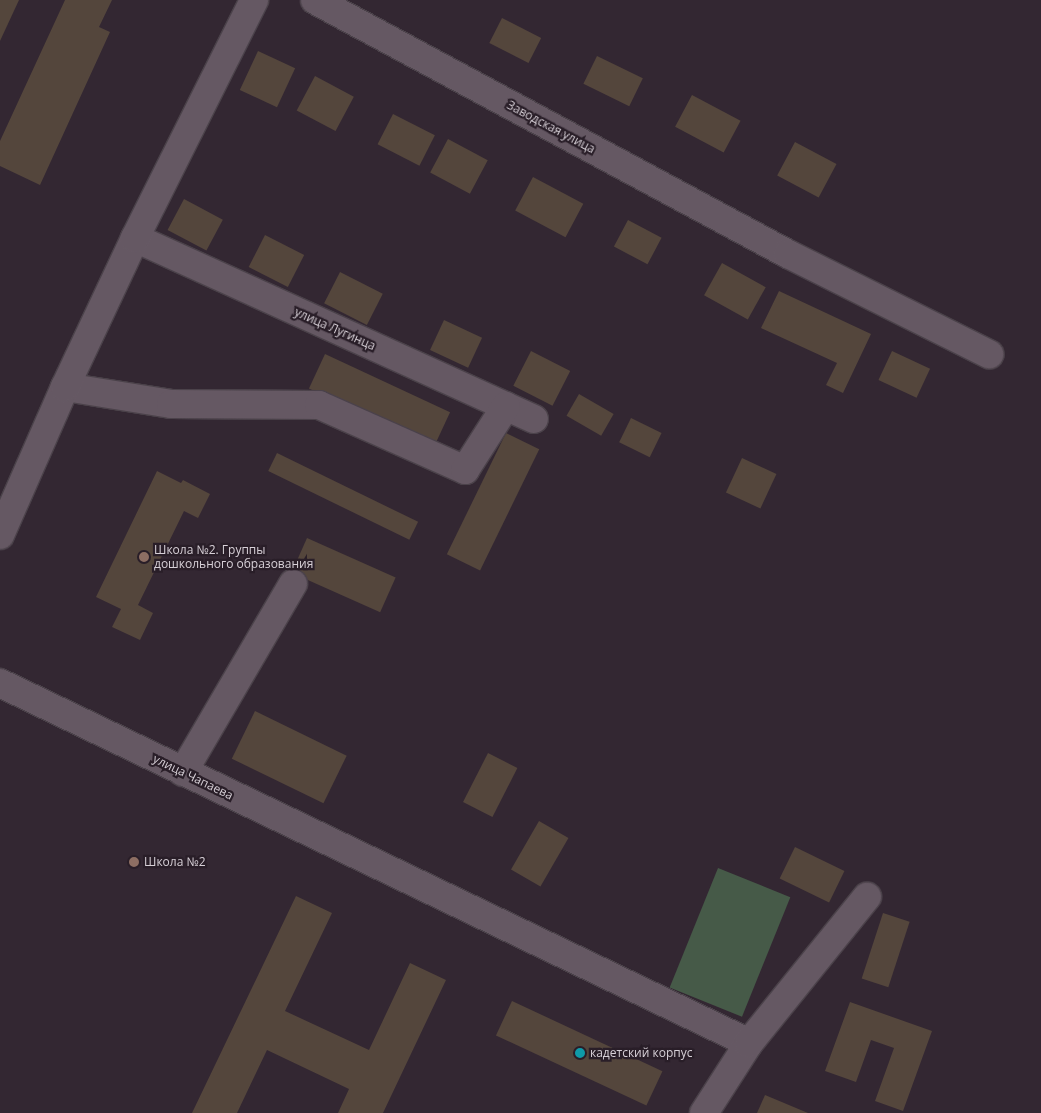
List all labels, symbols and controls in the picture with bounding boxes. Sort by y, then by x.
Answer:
street label: Заводская улица [504,98,598,156]
street label: улица Лугинца [292,305,378,353]
place label: Школа №2. Группы дошкольного образования [154,543,313,571]
marker: Школа №2. Группы дошкольного образования [138,551,150,563]
street label: улица Чапаева [151,751,235,803]
place label: Школа №2 [144,855,206,869]
marker: Школа №2 [128,856,140,868]
place label: кадетский корпус [590,1046,692,1060]
marker: кадетский корпус [574,1047,586,1059]

